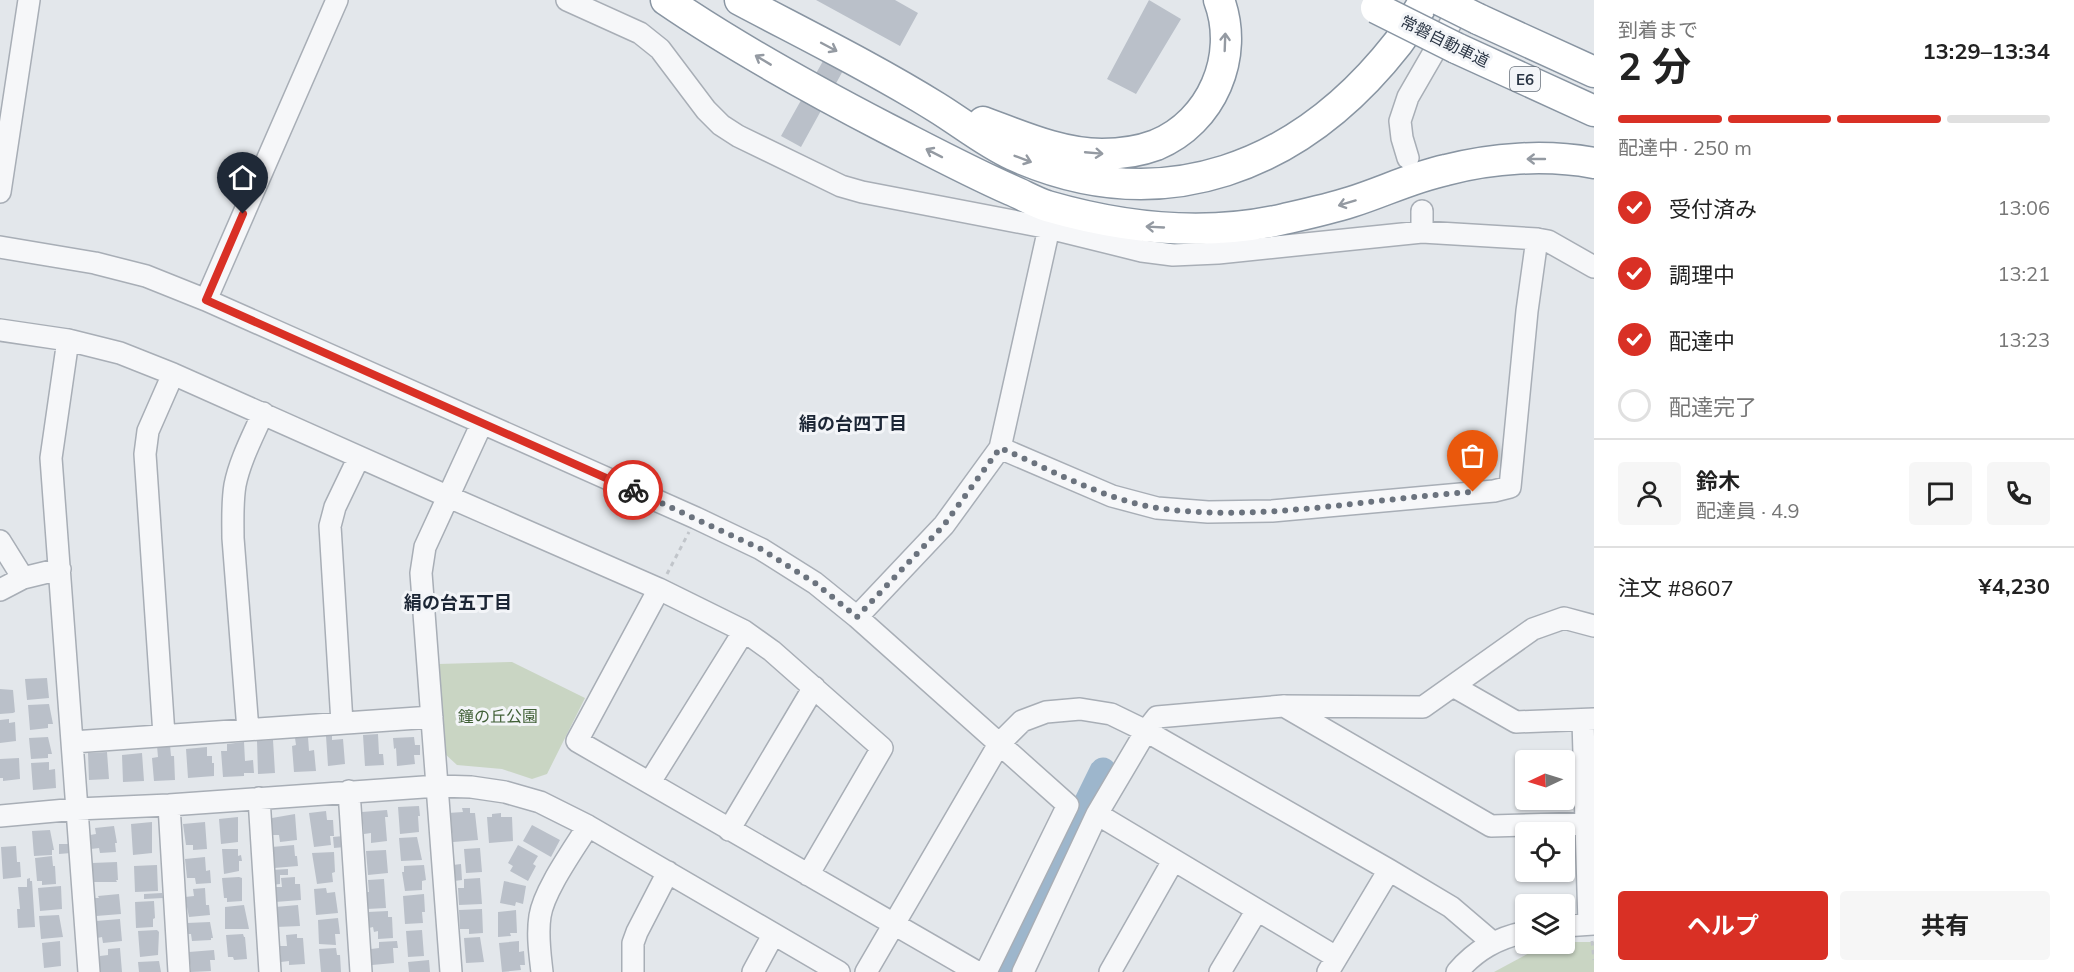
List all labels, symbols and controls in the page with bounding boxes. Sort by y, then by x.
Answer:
street label: 常磐自動車道 [1397,11,1493,71]
text: 到着まで [1618,17,1698,42]
one-way arrow [1220,32,1231,52]
text: 13:29–13:34 [1922,37,2050,65]
text: 2 分 [1618,41,1691,90]
one-way arrow [820,42,838,53]
one-way arrow [755,54,772,66]
road number: E6 [1510,67,1540,91]
text: 配達中 · 250 m [1618,135,1752,160]
one-way arrow [926,147,944,158]
one-way arrow [1083,148,1103,159]
pin [217,152,268,214]
one-way arrow [1526,153,1546,165]
one-way arrow [1013,154,1032,165]
icon: home [226,161,259,194]
icon: check [1618,191,1651,224]
text: 受付済み [1669,195,1757,223]
text: 13:06 [1997,195,2050,220]
one-way arrow [1338,198,1357,209]
one-way arrow [1145,221,1165,232]
icon: check [1618,257,1651,290]
text: 調理中 [1669,261,1735,289]
text: 13:21 [1997,261,2050,286]
icon: check [1618,323,1651,356]
text: 配達中 [1669,327,1735,355]
text: 13:23 [1997,327,2050,352]
text: 配達完了 [1669,393,1757,421]
district label: 絹の台四丁目 [799,412,907,435]
pin [1447,430,1498,492]
icon: bag [1456,439,1489,472]
courier [603,460,663,520]
button: person [1618,462,1681,525]
button: chat [1909,462,1972,525]
button: phone [1987,462,2050,525]
text: 鈴木 [1696,467,1740,495]
icon: bike [617,474,650,507]
text: 配達員 · 4.9 [1696,498,1800,523]
text: ¥4,230 [1979,572,2050,600]
text: 注文 #8607 [1618,574,1734,602]
district label: 絹の台五丁目 [404,591,512,614]
park label: 鐘の丘公園 [458,706,538,726]
north arrow [1515,750,1575,810]
map controls [1515,750,1575,954]
button: locate [1515,822,1575,882]
button: ヘルプ [1618,891,1828,960]
button: 共有 [1840,891,2050,960]
button: layers [1515,894,1575,954]

